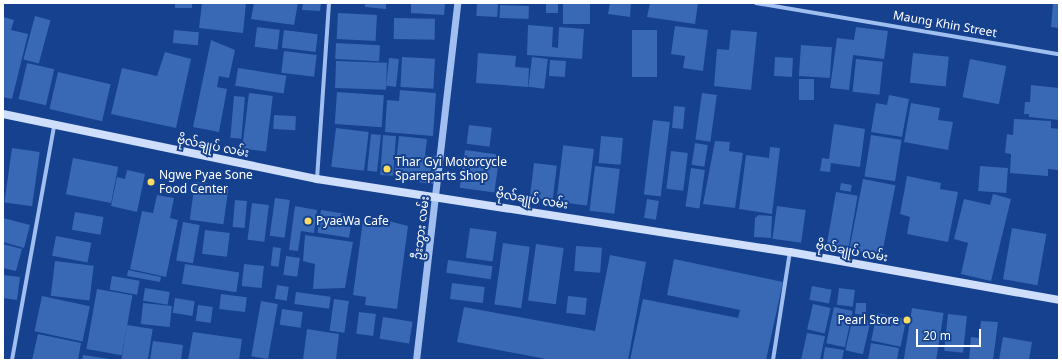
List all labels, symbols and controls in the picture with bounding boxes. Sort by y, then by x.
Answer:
street label: Maung Khin Street [892,8,998,40]
street label: ဗိုလ်ချုပ် လမ်း [176,132,250,160]
place label: Thar Gyi Motorcycle Spareparts Shop [395,155,507,183]
marker: Thar Gyi Motorcycle Spareparts Shop [382,164,392,174]
place label: Ngwe Pyae Sone Food Center [159,168,253,196]
marker: Ngwe Pyae Sone Food Center [146,177,156,187]
street label: ဗိုလ်ချုပ် လမ်း [495,186,569,212]
street label: ဦးဘွား လမ်း [410,195,432,261]
place label: PyaeWa Cafe [316,214,389,228]
marker: PyaeWa Cafe [303,216,313,226]
street label: ဗိုလ်ချုပ် လမ်း [815,238,889,264]
place label: Pearl Store [837,313,899,327]
marker: Pearl Store [902,315,912,325]
scale bar [918,321,983,347]
text: 20 m [923,327,951,344]

